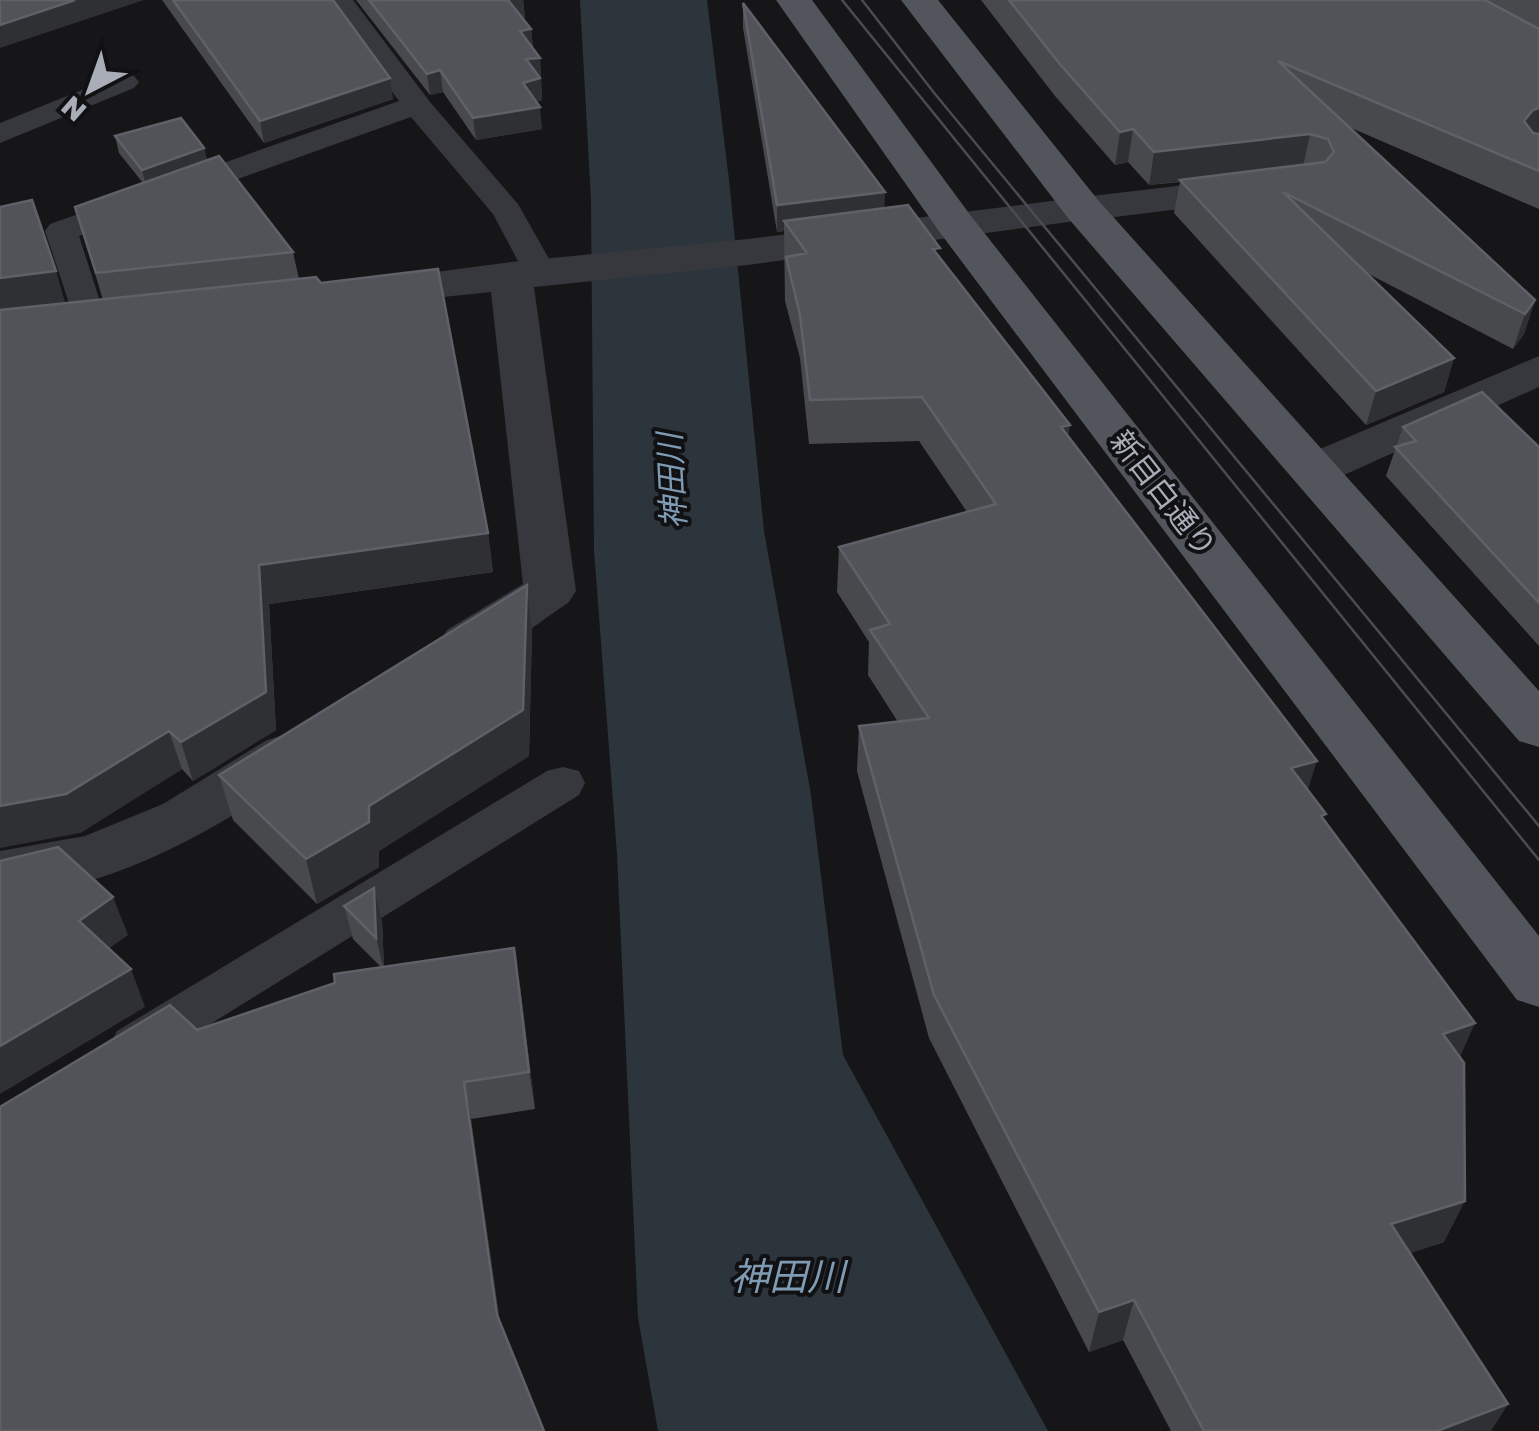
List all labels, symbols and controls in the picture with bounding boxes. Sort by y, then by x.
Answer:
north arrow [40,40,140,140]
text: N [54,90,92,129]
street label: 新目白通り [1103,423,1224,564]
water label: 神田川 [649,429,692,530]
water label: 神田川 [731,1253,849,1298]

